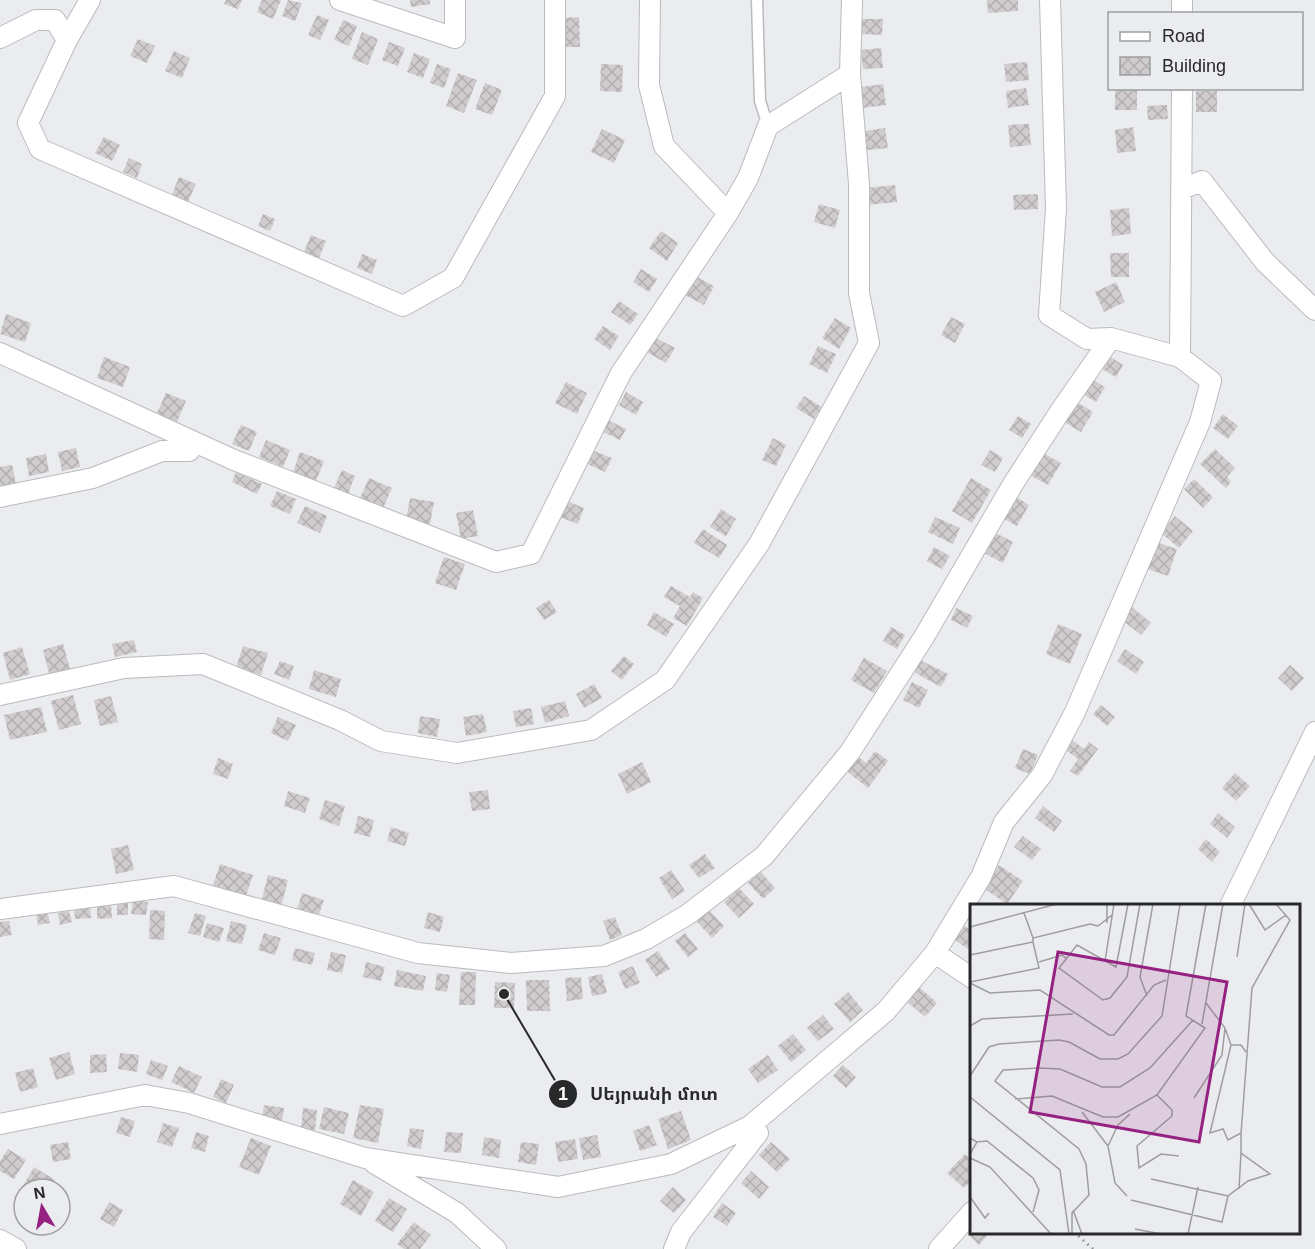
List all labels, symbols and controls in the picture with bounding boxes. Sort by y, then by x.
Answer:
legend [1108,12,1303,90]
text: Road [1162,26,1205,46]
text: Building [1162,56,1226,76]
inset map [970,904,1300,1234]
callout: Սեյրանի մոտ [548,1076,730,1112]
text: 1 [558,1084,568,1104]
text: Սեյրանի մոտ [590,1084,718,1104]
north arrow [12,1177,72,1237]
text: N [32,1183,47,1202]

